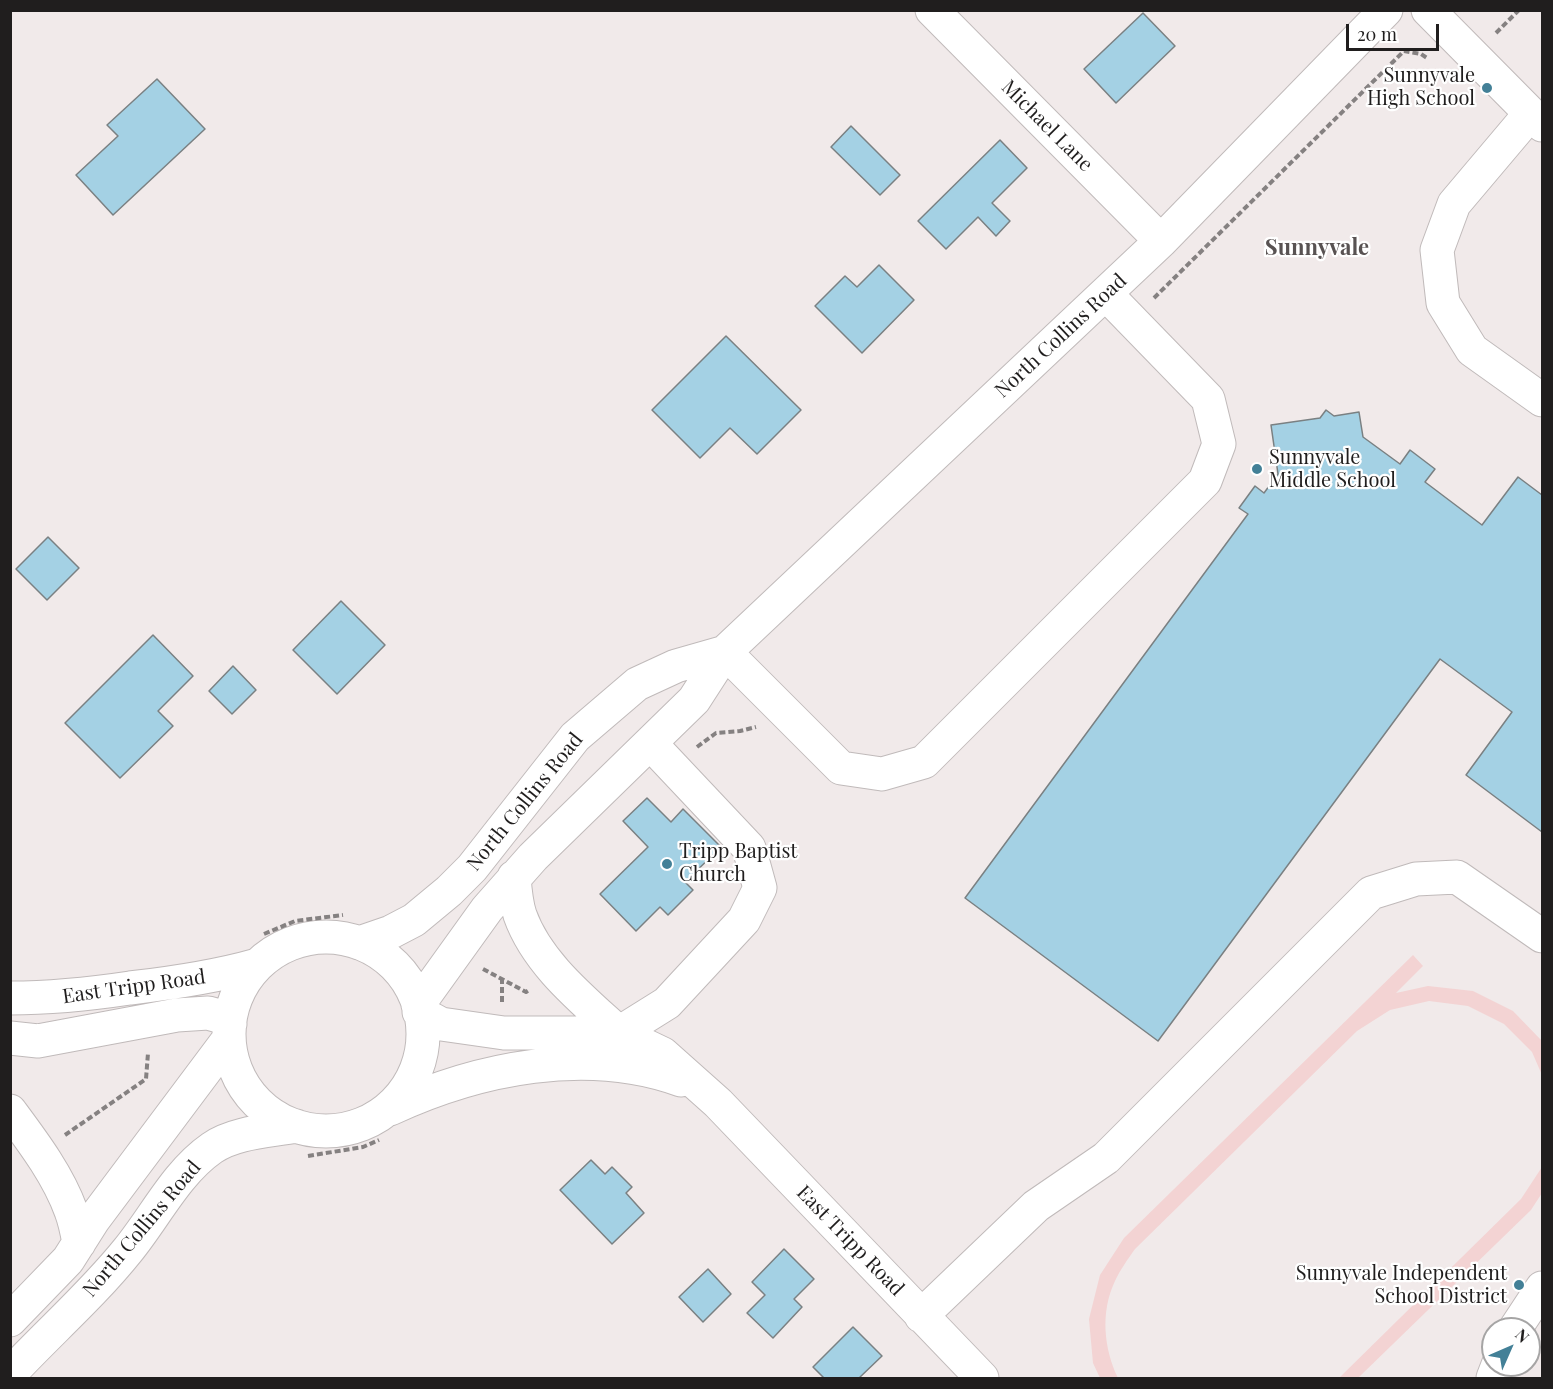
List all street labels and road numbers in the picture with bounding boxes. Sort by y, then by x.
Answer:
street label: Michael Lane [996,75,1098,177]
street label: North Collins Road [990,269,1132,403]
street label: North Collins Road [462,728,588,876]
street label: East Tripp Road [61,965,207,1009]
street label: North Collins Road [78,1156,206,1302]
street label: East Tripp Road [791,1181,909,1301]

